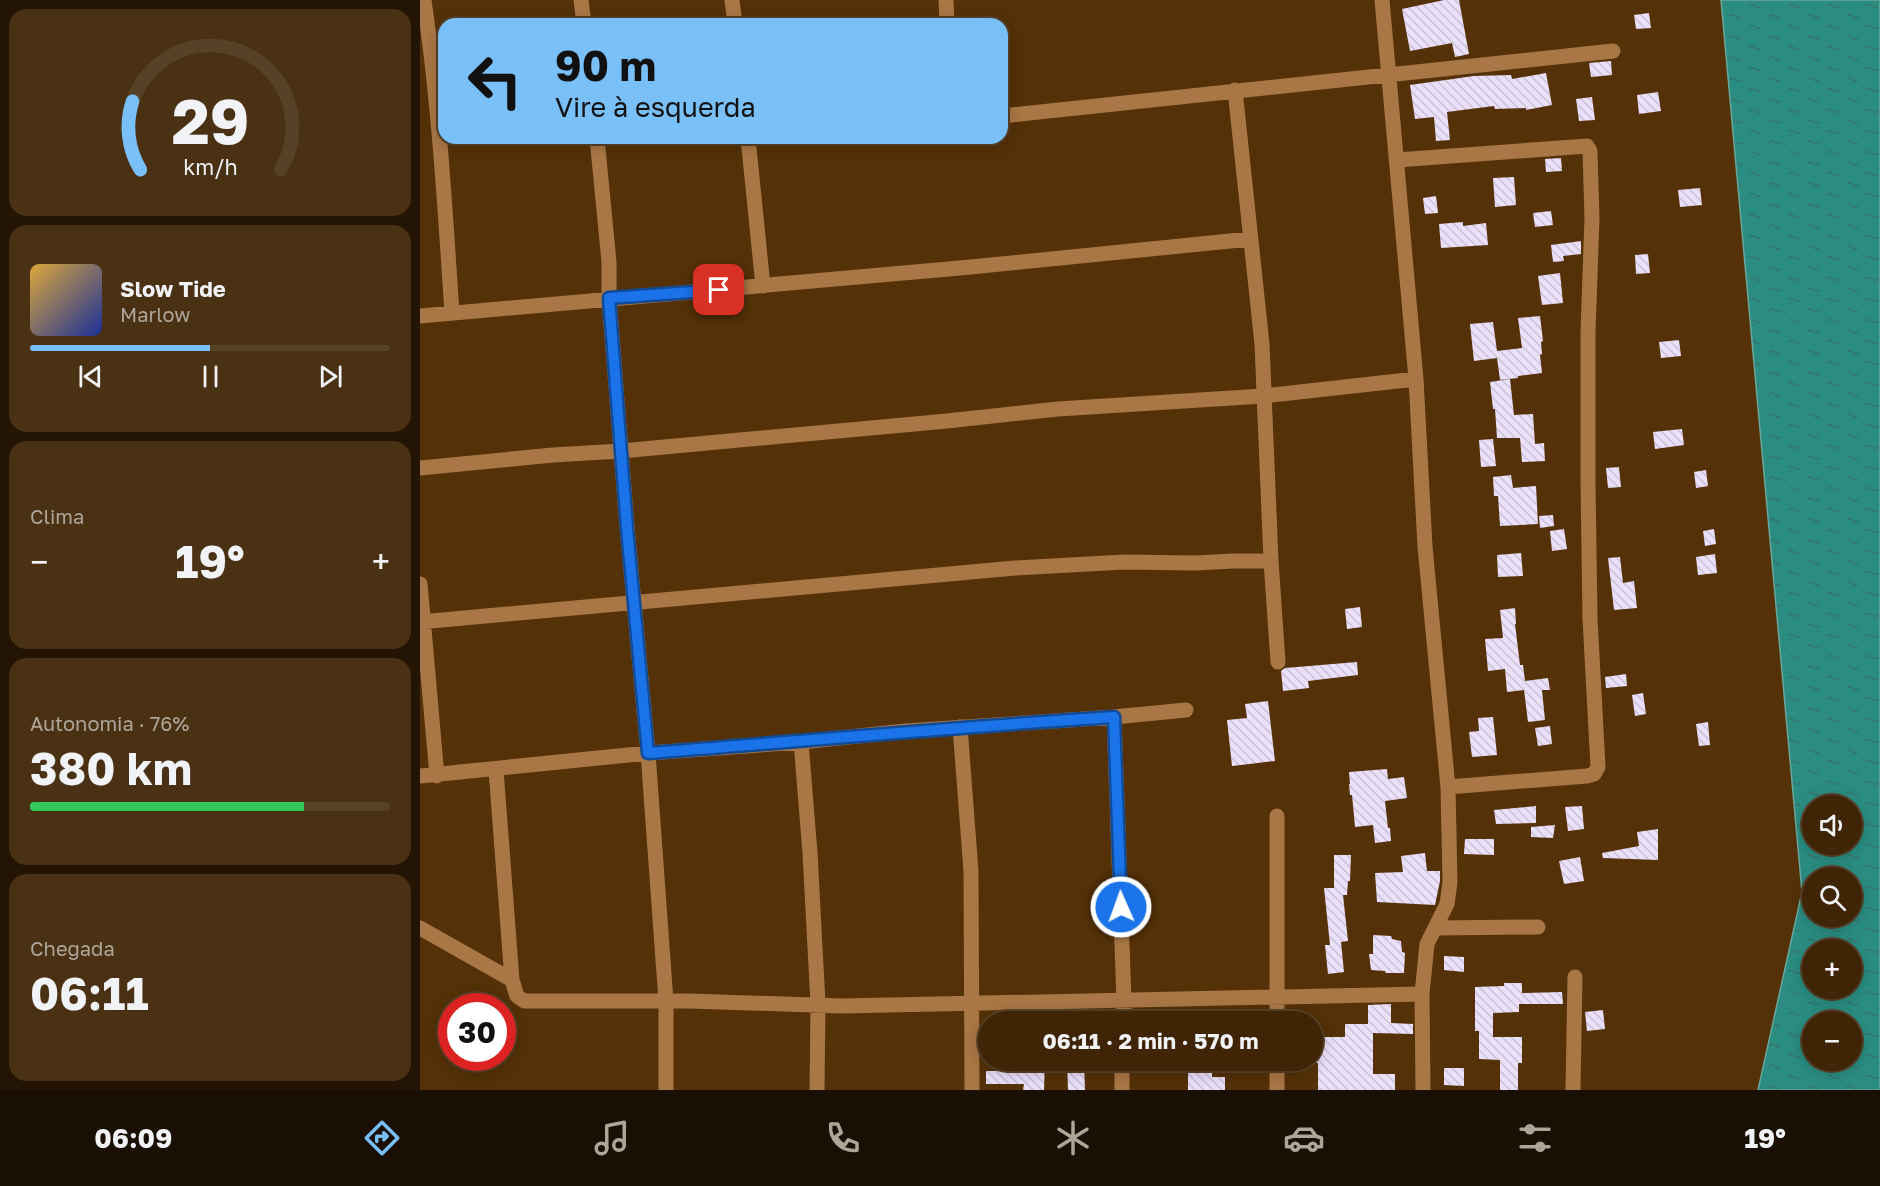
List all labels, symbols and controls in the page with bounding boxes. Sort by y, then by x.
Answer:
text: 90 m [555,40,656,90]
icon: left [456,42,534,120]
text: 29 [171,83,249,158]
text: Vire à esquerda [555,91,756,123]
text: km/h [183,154,237,180]
pin [693,264,744,315]
icon: arrive [702,273,735,306]
text: Slow Tide [120,275,226,302]
text: Marlow [120,302,191,326]
icon: previous [74,360,107,393]
icon: pause [194,360,227,393]
icon: next [314,360,347,393]
text: Clima [30,504,84,528]
text: 19° [175,534,245,588]
text: − [30,542,48,581]
text: + [372,542,390,581]
text: Autonomia · 76% [30,711,189,735]
text: 380 km [30,741,192,795]
map controls [1802,795,1862,1071]
button: sound [1802,795,1862,855]
button: search [1802,867,1862,927]
position arrow [1089,875,1153,939]
text: Chegada [30,936,115,960]
button: + [1802,939,1862,999]
text: 06:11 [30,966,149,1020]
speed limit sign: 30 [438,993,516,1071]
button: − [1802,1011,1862,1071]
text: 06:11 · 2 min · 570 m [1042,1027,1259,1054]
icon: directions [361,1117,403,1159]
icon: music [591,1117,633,1159]
icon: phone [822,1117,864,1159]
icon: climate [1052,1117,1094,1159]
icon: car [1283,1117,1325,1159]
icon: filters [1514,1117,1556,1159]
text: 06:09 [94,1122,172,1154]
text: 19° [1744,1122,1786,1154]

